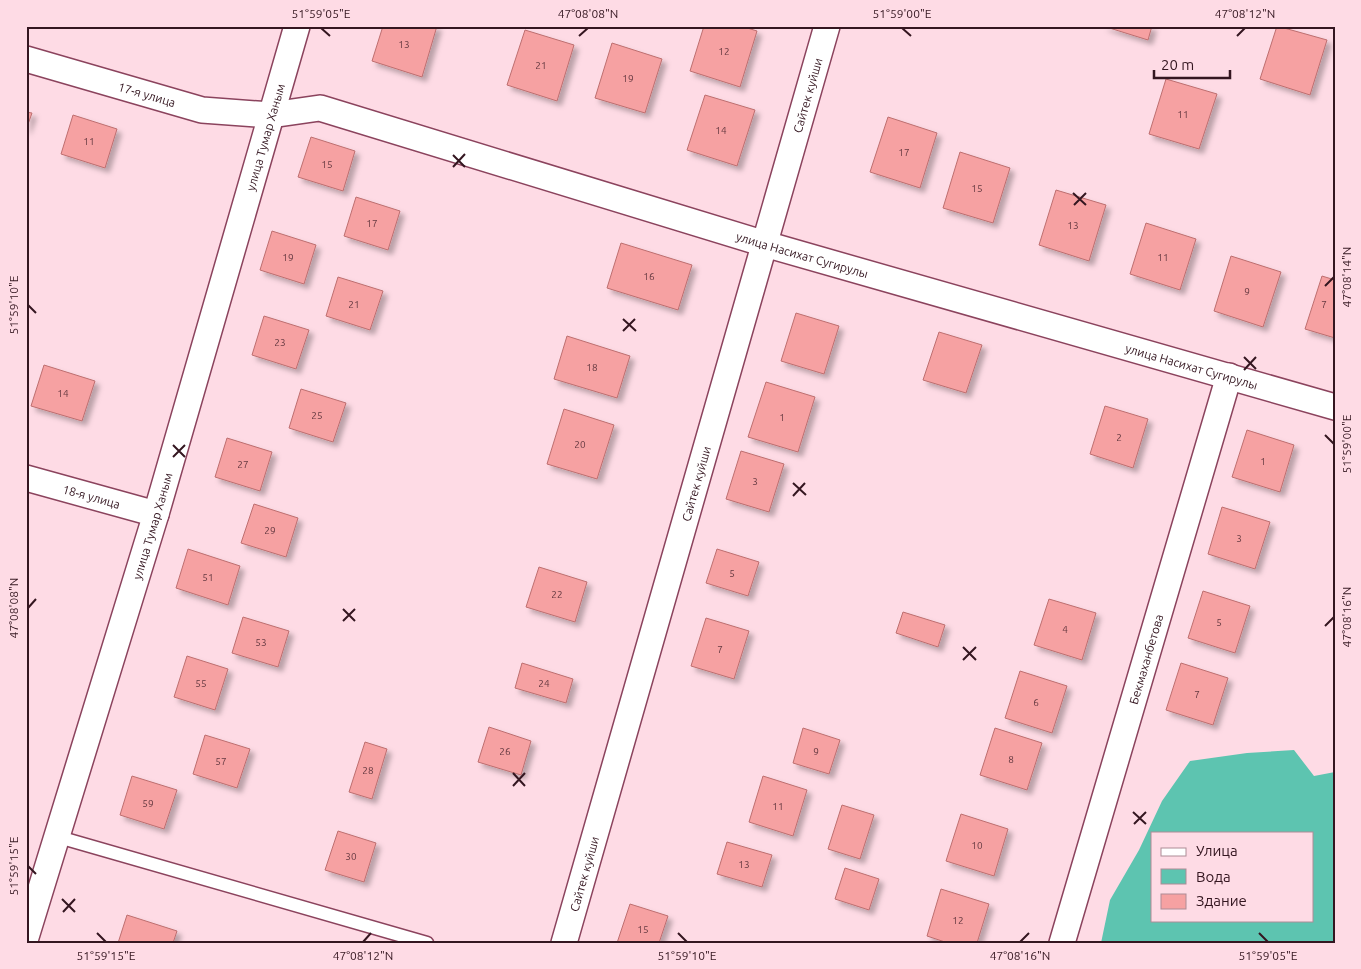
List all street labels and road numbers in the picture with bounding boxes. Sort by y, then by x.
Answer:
street label: Сайтек куйши [790,56,824,134]
street label: 17-я улица [117,80,177,109]
street label: улица Тумар Ханым [243,82,287,192]
street label: улица Насихат Сугирулы [735,229,870,280]
street label: улица Насихат Сугирулы [1124,341,1259,391]
street label: Сайтек куйши [679,444,713,523]
street label: улица Тумар Ханым [130,471,174,581]
street label: 18-я улица [61,482,122,510]
street label: Бекмаханбетова [1126,613,1165,706]
street label: Сайтек куйши [567,835,601,913]

